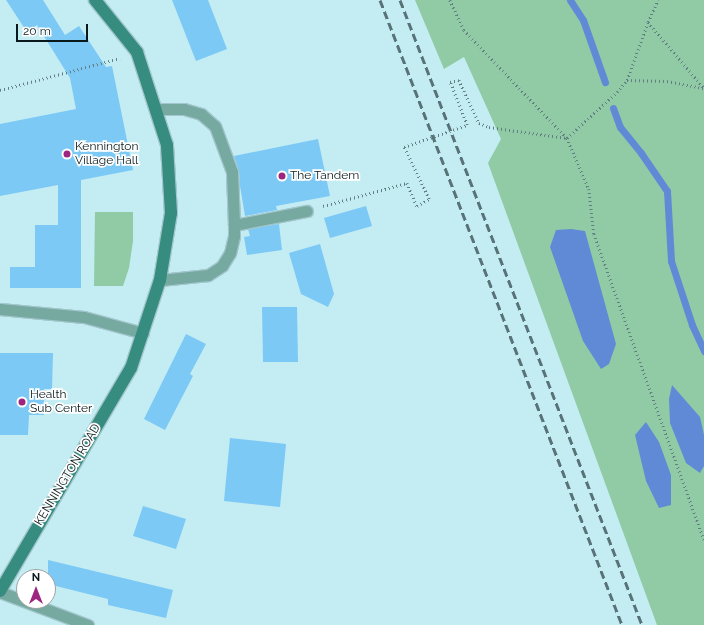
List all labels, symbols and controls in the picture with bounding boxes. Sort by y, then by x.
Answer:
scale bar [18,16,90,42]
text: 20 m [23,24,51,38]
place label: Kennington Village Hall [75,140,138,168]
marker: Kennington Village Hall [62,149,72,159]
place label: The Tandem [290,169,360,183]
marker: The Tandem [277,171,287,181]
place label: Health Sub Center [30,388,92,416]
marker: Health Sub Center [17,397,27,407]
street label: KENNINGTON ROAD [32,422,104,528]
north arrow [16,569,56,609]
text: N [32,571,40,584]

